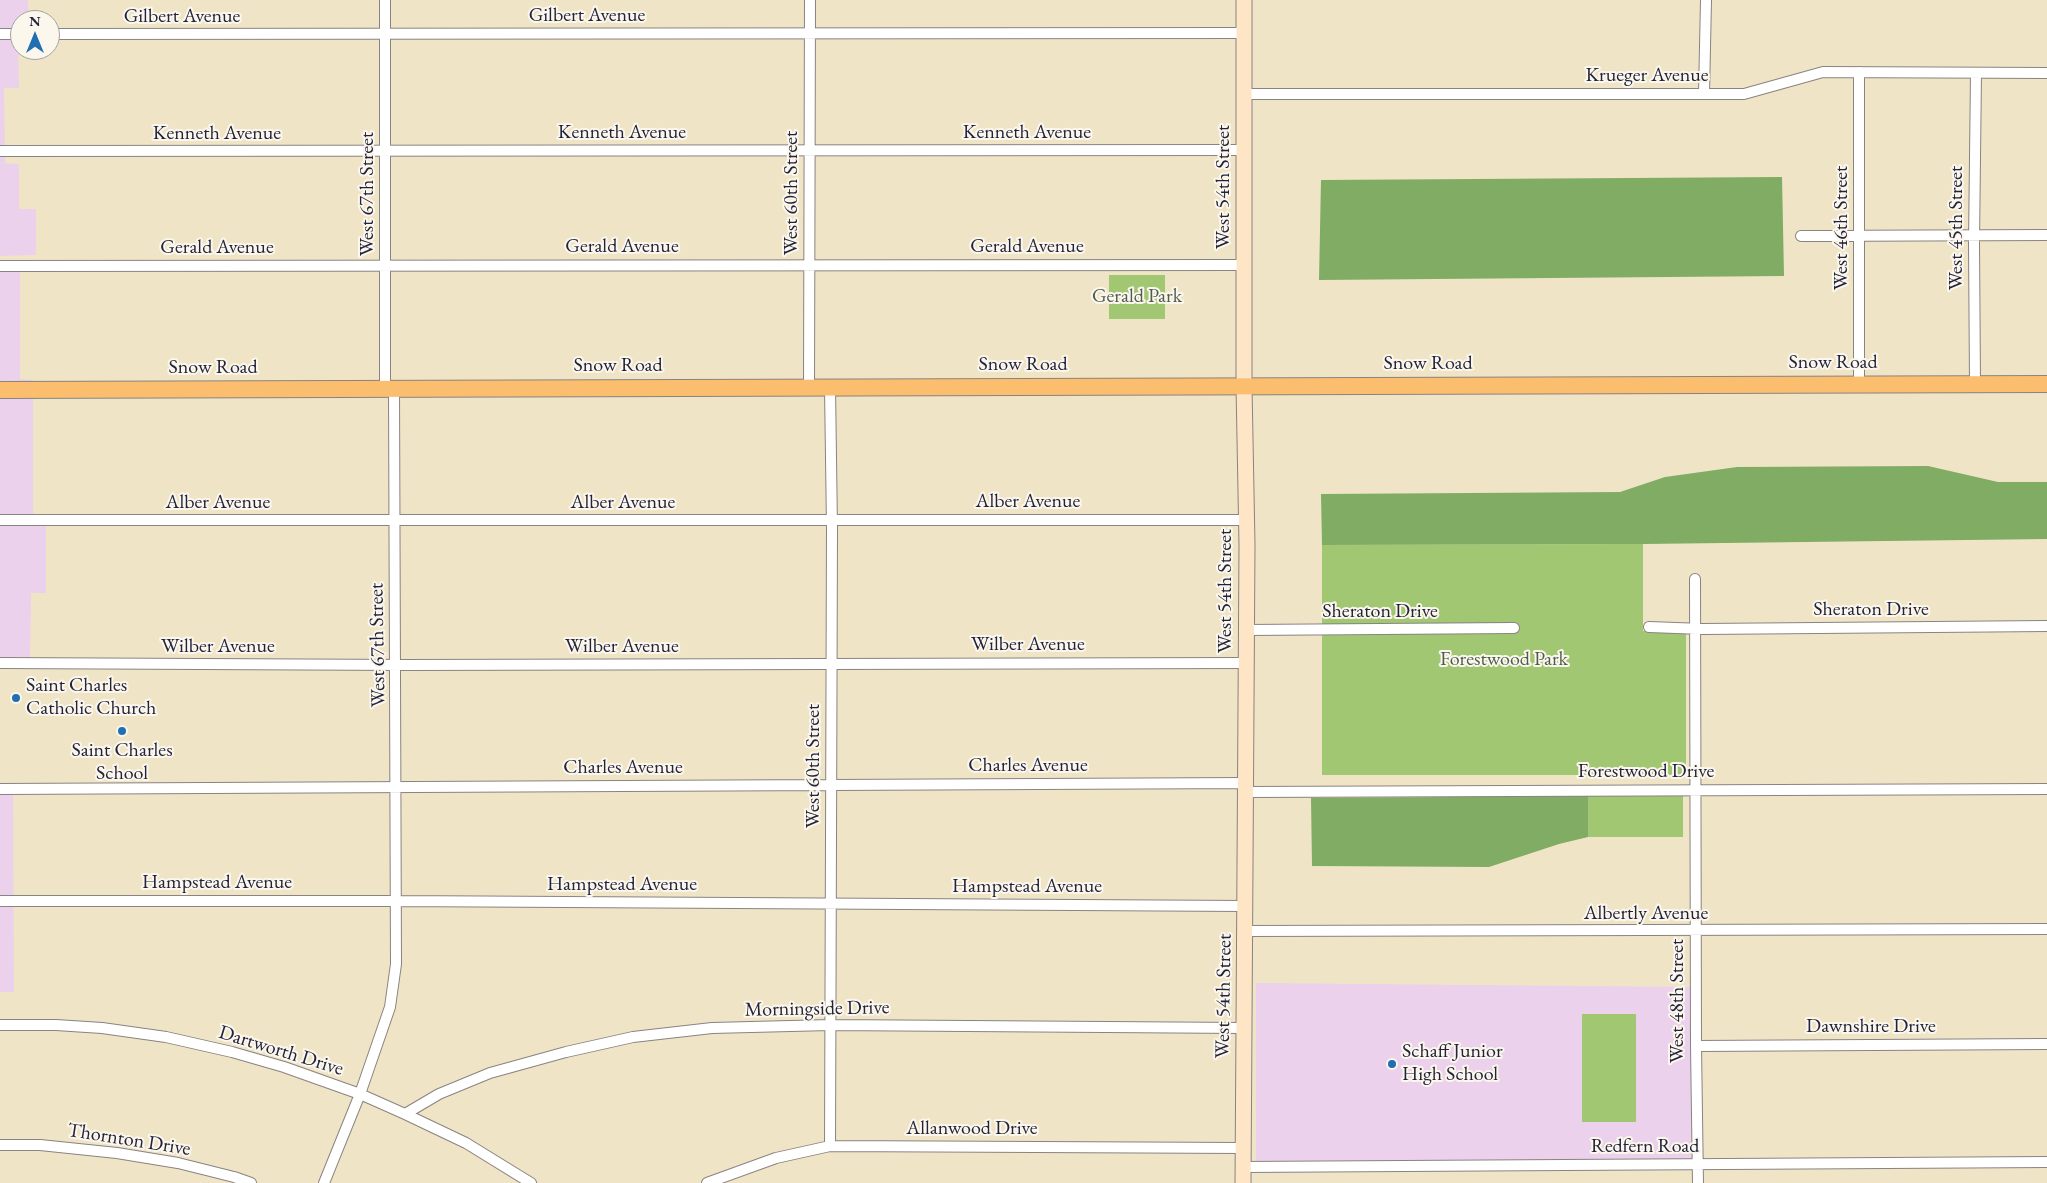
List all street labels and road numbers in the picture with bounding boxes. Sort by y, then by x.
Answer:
street label: Gilbert Avenue [529,4,645,28]
street label: Gilbert Avenue [124,5,240,29]
street label: Krueger Avenue [1585,64,1709,88]
street label: Kenneth Avenue [558,121,686,145]
street label: Kenneth Avenue [963,121,1091,145]
street label: Kenneth Avenue [153,122,281,146]
street label: West 54th Street [1212,125,1236,249]
street label: West 60th Street [780,131,804,255]
street label: West 67th Street [356,132,380,256]
street label: West 46th Street [1830,166,1854,290]
street label: West 45th Street [1945,166,1969,290]
street label: Gerald Avenue [565,235,679,259]
street label: Gerald Avenue [970,235,1084,259]
street label: Gerald Avenue [160,236,274,260]
street label: Snow Road [1788,351,1878,375]
street label: Snow Road [1383,352,1473,376]
street label: Snow Road [978,353,1068,377]
street label: Snow Road [573,354,663,378]
street label: Snow Road [168,356,258,380]
street label: Alber Avenue [976,490,1080,514]
street label: Alber Avenue [166,491,270,515]
street label: Alber Avenue [571,491,675,515]
street label: West 54th Street [1214,529,1238,653]
street label: West 67th Street [365,583,391,707]
street label: Sheraton Drive [1813,598,1929,622]
street label: Sheraton Drive [1322,600,1438,624]
street label: Wilber Avenue [971,633,1085,657]
street label: Wilber Avenue [161,635,275,659]
street label: Wilber Avenue [565,635,679,659]
street label: West 60th Street [802,704,826,828]
street label: Charles Avenue [968,754,1088,778]
street label: Charles Avenue [563,756,683,780]
street label: Forestwood Drive [1578,760,1714,784]
street label: Hampstead Avenue [142,871,292,895]
street label: Hampstead Avenue [547,873,697,897]
street label: Hampstead Avenue [952,875,1102,899]
street label: Albertly Avenue [1584,902,1708,926]
street label: West 54th Street [1211,934,1237,1058]
street label: West 48th Street [1666,939,1690,1063]
street label: Morningside Drive [744,996,890,1022]
street label: Dawnshire Drive [1806,1015,1936,1039]
street label: Dartworth Drive [216,1021,346,1081]
street label: Allanwood Drive [906,1117,1038,1141]
street label: Thornton Drive [66,1118,192,1162]
street label: Redfern Road [1591,1135,1699,1159]

